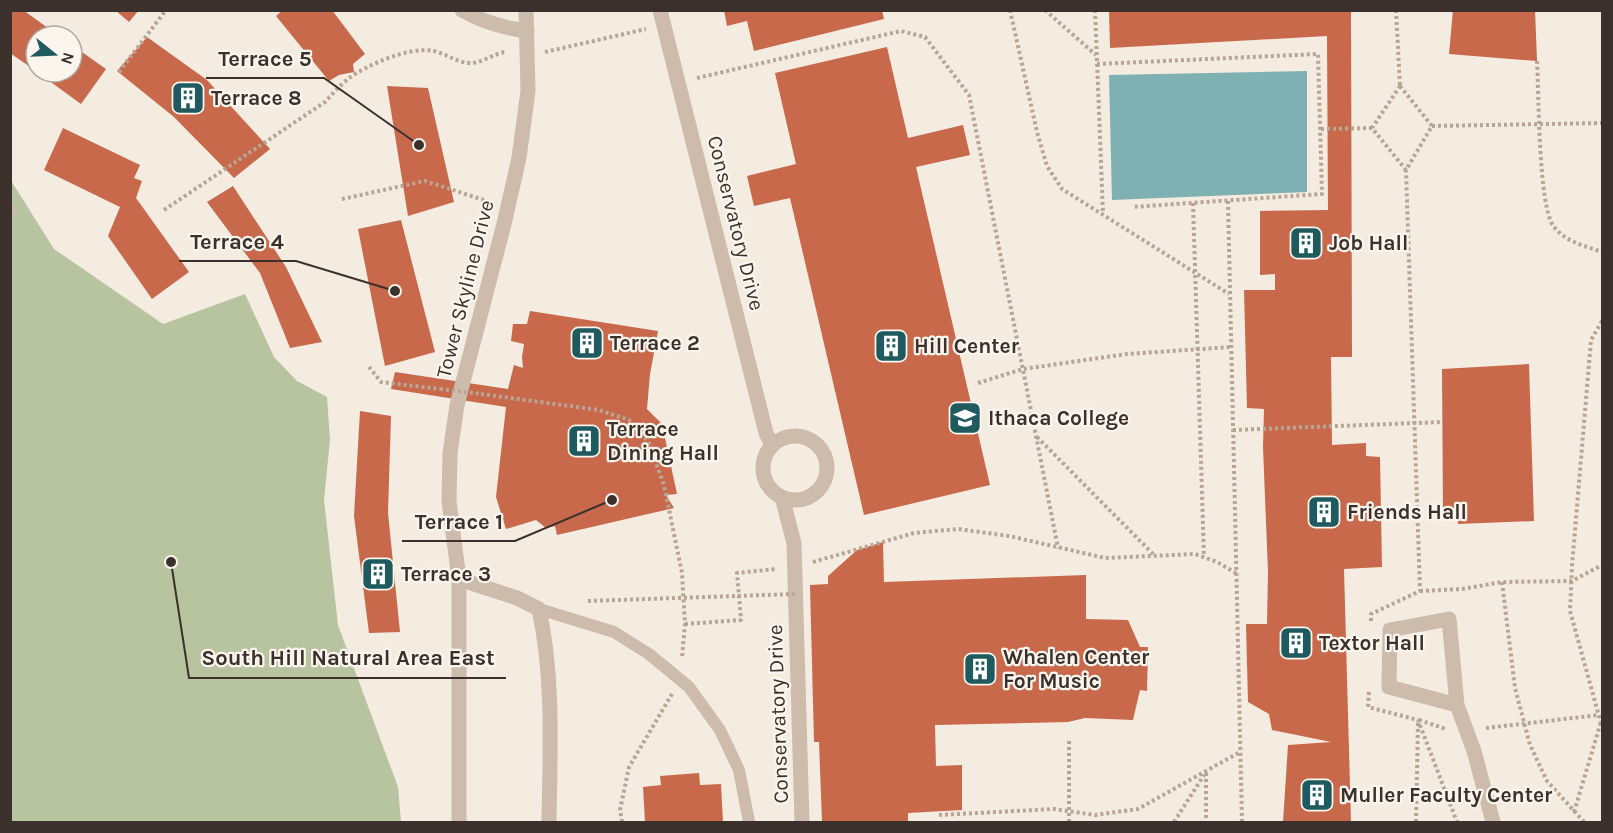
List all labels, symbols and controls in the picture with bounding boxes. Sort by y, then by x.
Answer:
north arrow [24,24,84,84]
callout: Terrace 5 [206,38,324,78]
text: Terrace 5 [218,46,312,72]
text: N [57,50,79,67]
building icon: Terrace 8 [170,80,206,116]
place label: Terrace 8 [211,86,301,110]
street label: Conservatory Drive [703,133,769,313]
street label: Tower Skyline Drive [431,198,499,380]
callout: Terrace 4 [179,221,296,261]
building icon: Job Hall [1288,225,1324,261]
text: Terrace 4 [190,229,284,255]
place label: Job Hall [1329,231,1408,255]
building icon: Terrace 2 [569,325,605,361]
building icon: Hill Center [873,328,909,364]
place label: Terrace 2 [610,331,700,355]
place label: Hill Center [914,334,1020,358]
school or university icon: Ithaca College [947,400,983,436]
place label: Ithaca College [988,406,1129,430]
place label: Terrace Dining Hall [607,417,719,465]
building icon: Terrace Dining Hall [566,423,602,459]
building icon: Friends Hall [1306,494,1342,530]
place label: Friends Hall [1347,500,1467,524]
callout: Terrace 1 [402,501,515,541]
text: Terrace 1 [415,509,503,535]
building icon: Terrace 3 [360,556,396,592]
place label: Terrace 3 [401,562,491,586]
street label: Conservatory Drive [763,624,793,804]
building icon: Textor Hall [1278,625,1314,661]
place label: Textor Hall [1319,631,1425,655]
callout: South Hill Natural Area East [189,638,506,678]
text: South Hill Natural Area East [201,645,495,671]
place label: Whalen Center For Music [1003,645,1150,693]
building icon: Whalen Center For Music [962,651,998,687]
building icon: Muller Faculty Center [1299,777,1335,813]
place label: Muller Faculty Center [1340,783,1553,807]

